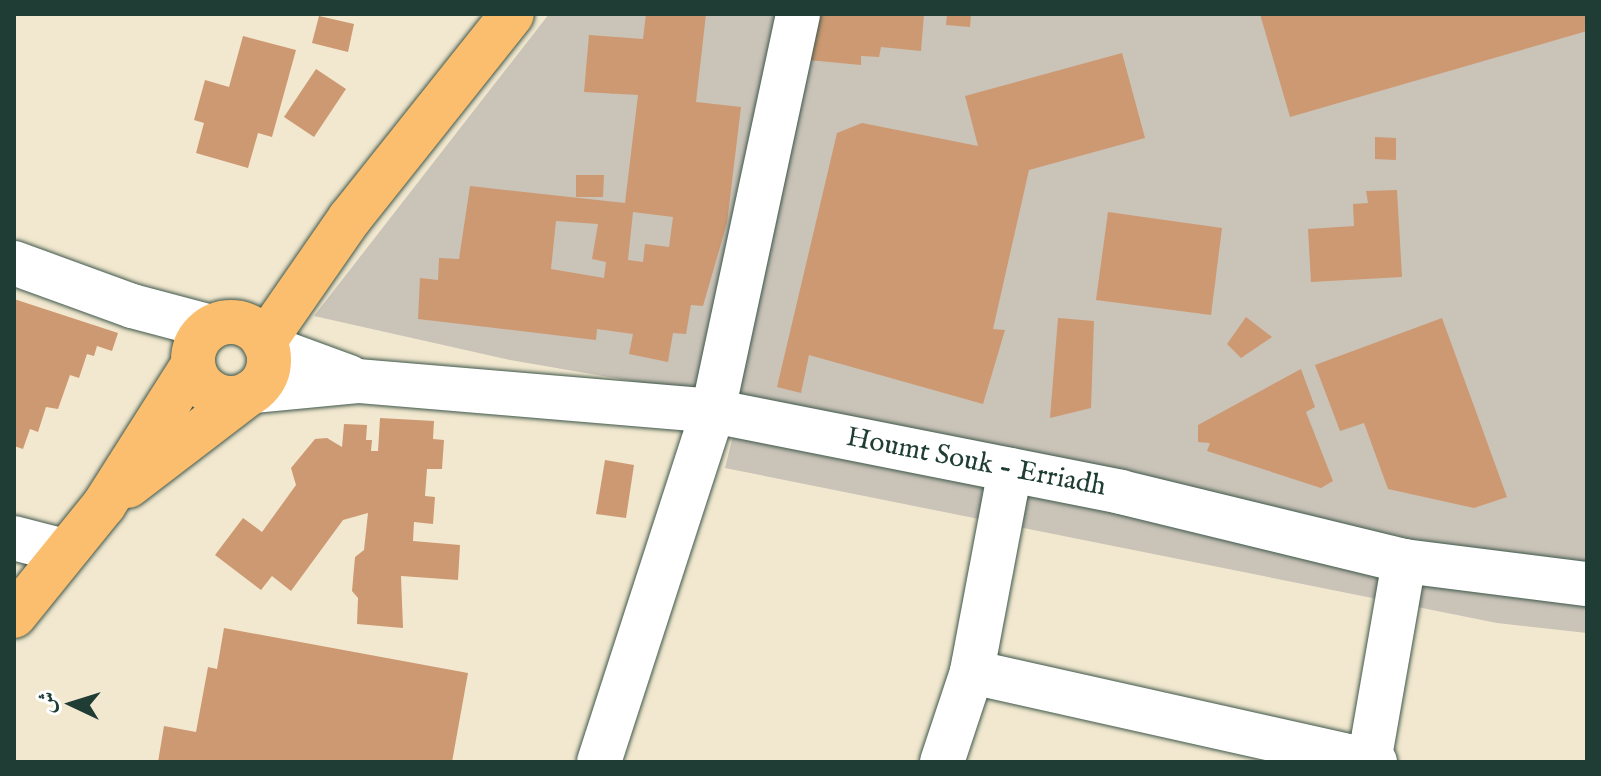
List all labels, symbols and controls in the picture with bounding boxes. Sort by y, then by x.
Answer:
street label: Houmt Souk - Erriadh [843,421,1109,505]
north arrow [32,664,112,744]
text: ش [33,690,63,714]

